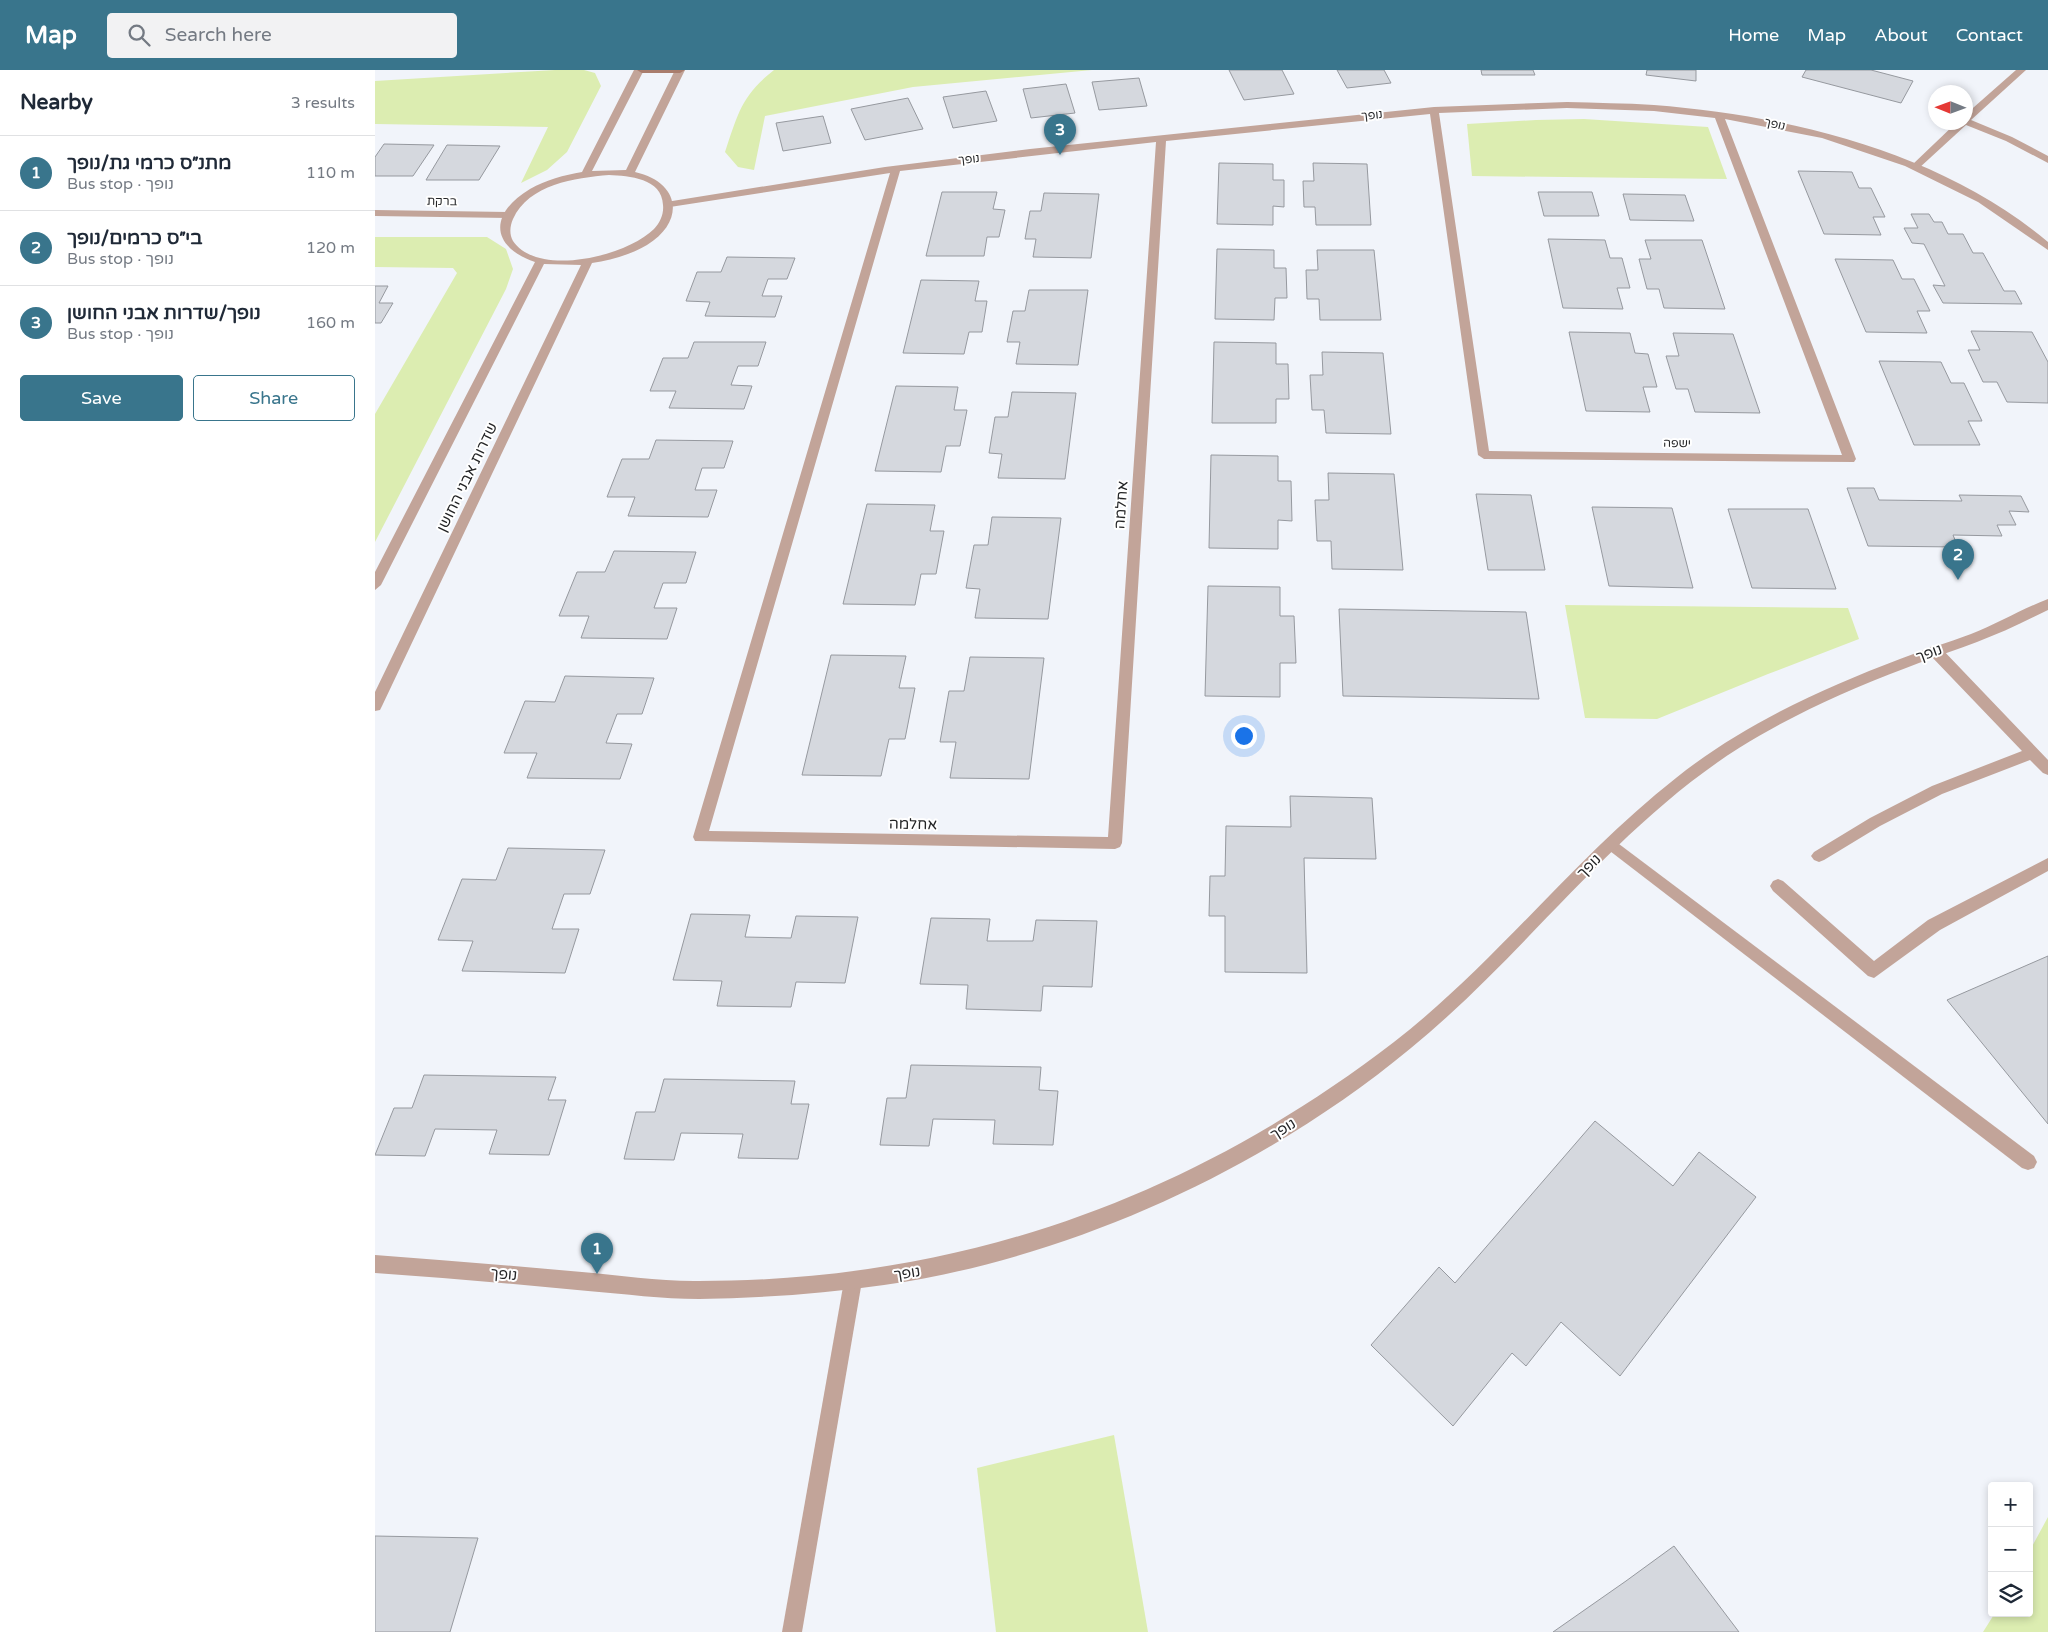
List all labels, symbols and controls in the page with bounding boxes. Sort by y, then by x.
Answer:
search box [107,13,457,58]
text: Map [25,21,77,50]
icon: search [125,21,153,49]
text: Search here [165,24,272,46]
text: Home [1728,24,1779,46]
text: Map [1807,24,1846,46]
text: About [1874,24,1928,46]
text: Contact [1956,24,2023,46]
north arrow [1928,85,1973,130]
text: Nearby [20,90,93,115]
text: 3 results [291,93,355,113]
street label: נופך [1361,107,1383,123]
pin: 3 [1044,114,1076,155]
street label: נופך [1763,115,1787,133]
street label: נופך [958,151,980,167]
text: מתנ״ס כרמי גת/נופך [67,152,231,174]
text: 1 [31,163,41,183]
text: 110 m [306,163,355,183]
text: Bus stop · נופך [67,174,174,194]
street label: ברקת [427,194,458,208]
text: בי״ס כרמים/נופך [67,227,202,249]
text: 2 [31,238,41,258]
text: 120 m [306,238,355,258]
text: Bus stop · נופך [67,249,174,269]
text: נופך/שדרות אבני החושן [67,302,261,324]
text: 3 [31,313,41,333]
text: 160 m [306,313,355,333]
text: Bus stop · נופך [67,324,174,344]
button: Save [20,375,183,421]
button: Share [193,375,355,421]
street label: שדרות אבני החושן [433,419,501,535]
street label: ישפה [1663,436,1691,450]
street label: אחלמה [1110,480,1132,530]
pin: 2 [1942,539,1974,580]
street label: נופך [1913,640,1945,666]
your location [1231,723,1257,749]
street label: אחלמה [889,815,937,833]
street label: נופך [1573,850,1605,882]
street label: נופך [1267,1114,1299,1144]
pin: 1 [581,1233,613,1274]
street label: נופך [892,1262,922,1284]
street label: נופך [490,1264,518,1284]
map controls [1988,1482,2033,1617]
button: + [1988,1482,2033,1527]
button: − [1988,1527,2033,1572]
button: layers [1988,1572,2033,1617]

